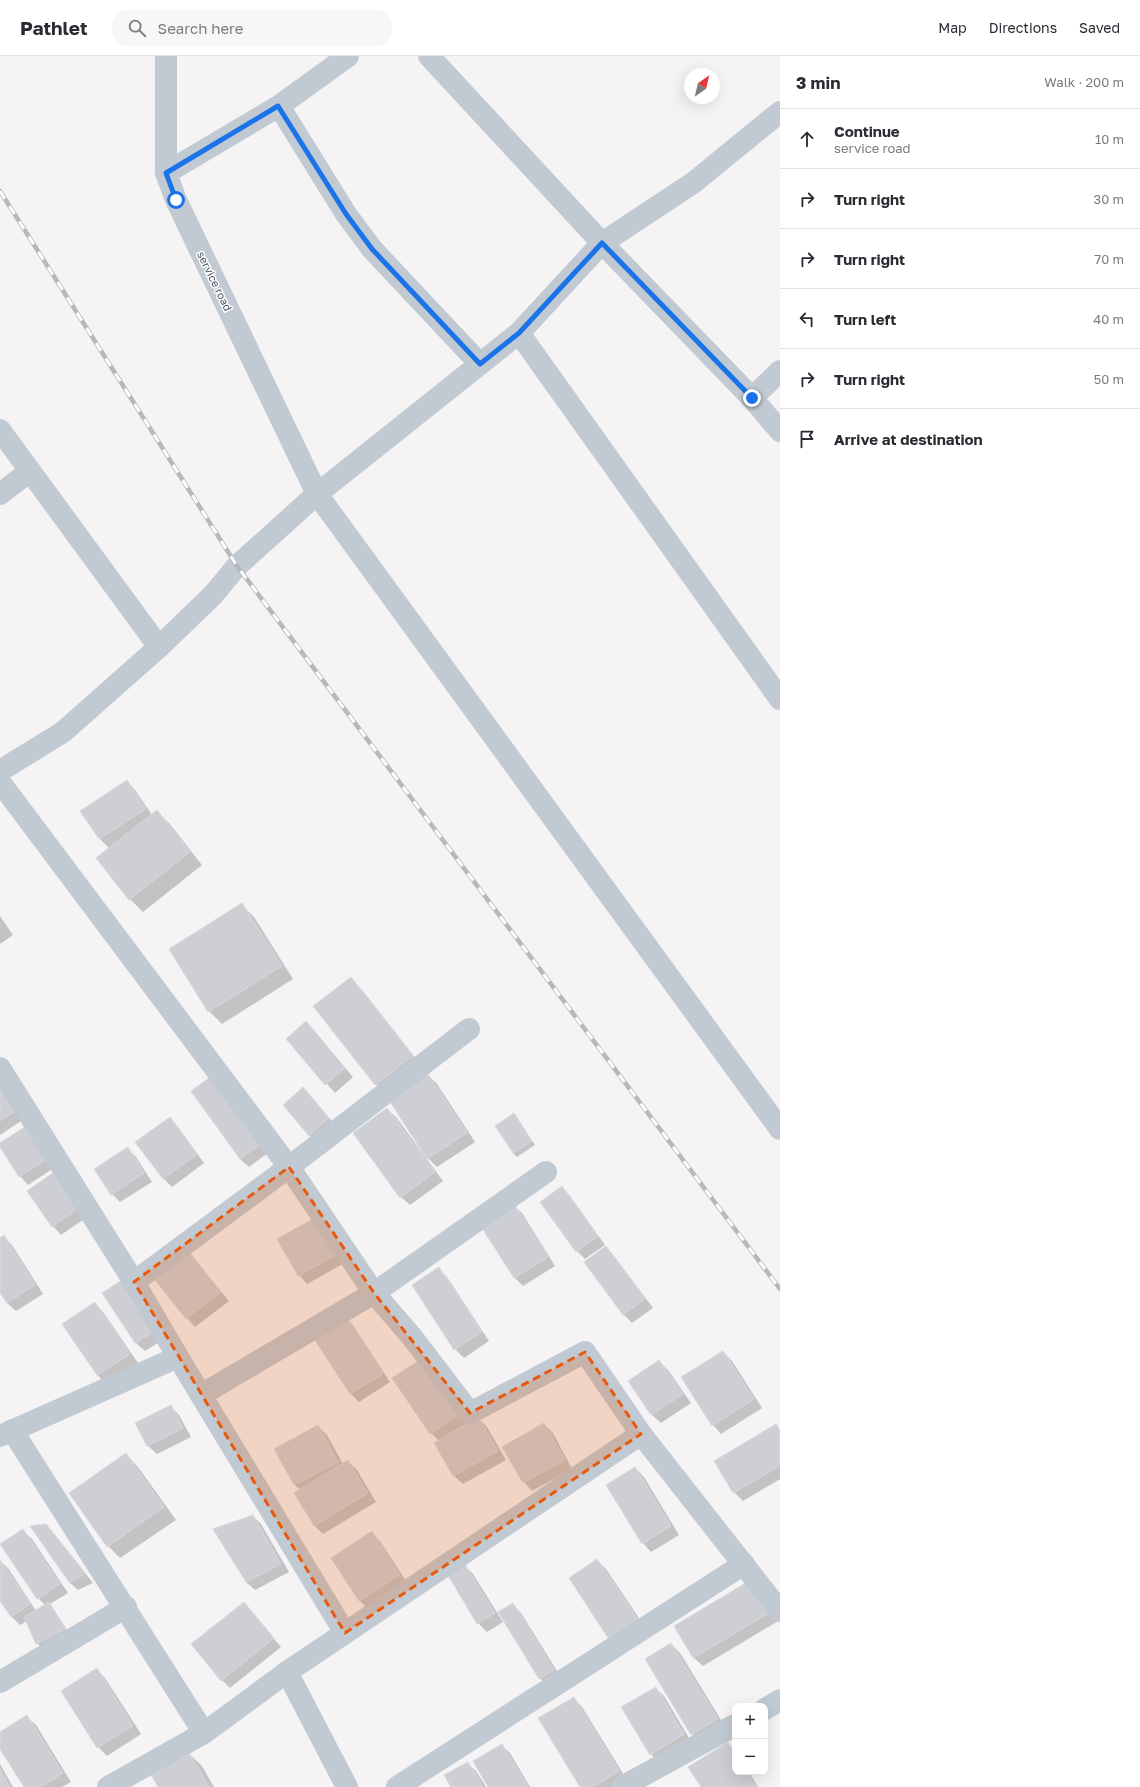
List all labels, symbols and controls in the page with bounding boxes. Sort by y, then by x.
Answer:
search box [112,10,392,46]
text: Pathlet [20,16,88,39]
icon: search [126,17,148,39]
text: Search here [158,19,244,37]
text: Map [938,19,967,36]
text: Directions [989,19,1057,36]
text: Saved [1079,19,1120,36]
north arrow [684,68,720,104]
text: 3 min [796,72,840,93]
text: Walk · 200 m [1044,74,1124,90]
text: Continue [834,122,900,140]
icon: ahead [796,128,818,150]
text: 10 m [1095,131,1124,147]
text: service road [834,140,911,156]
icon: right [796,188,818,210]
text: Turn right [834,190,905,208]
route start [167,191,185,209]
text: 30 m [1094,191,1124,207]
icon: right [796,248,818,270]
street label: service road [195,249,235,313]
text: Turn right [834,250,905,268]
text: 70 m [1094,251,1124,267]
icon: left [796,308,818,330]
text: Turn left [834,310,896,328]
text: 40 m [1093,311,1124,327]
icon: right [796,368,818,390]
text: Turn right [834,370,905,388]
text: 50 m [1094,371,1124,387]
route end [743,389,761,407]
icon: arrive [796,428,818,450]
text: Arrive at destination [834,430,983,448]
map controls [732,1703,768,1775]
button: + [732,1703,768,1739]
button: − [732,1739,768,1775]

